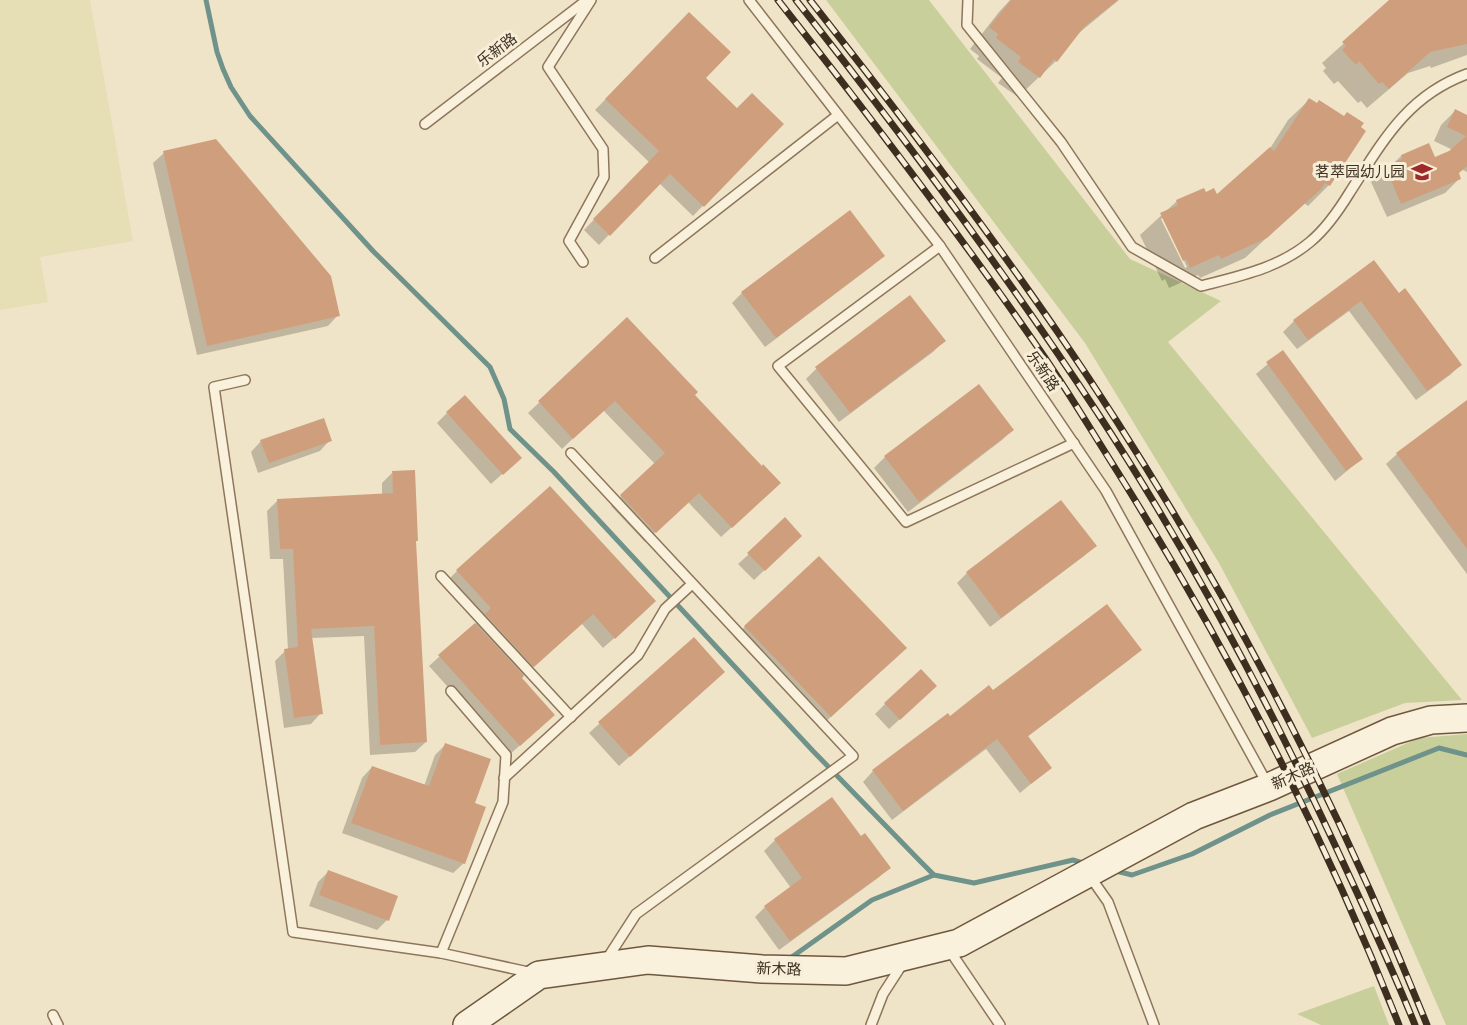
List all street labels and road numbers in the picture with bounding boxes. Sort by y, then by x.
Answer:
street label: 乐新路 [474,29,520,71]
street label: 乐新路 [1023,347,1063,395]
street label: 新木路 [1269,759,1317,793]
street label: 新木路 [756,959,802,979]

